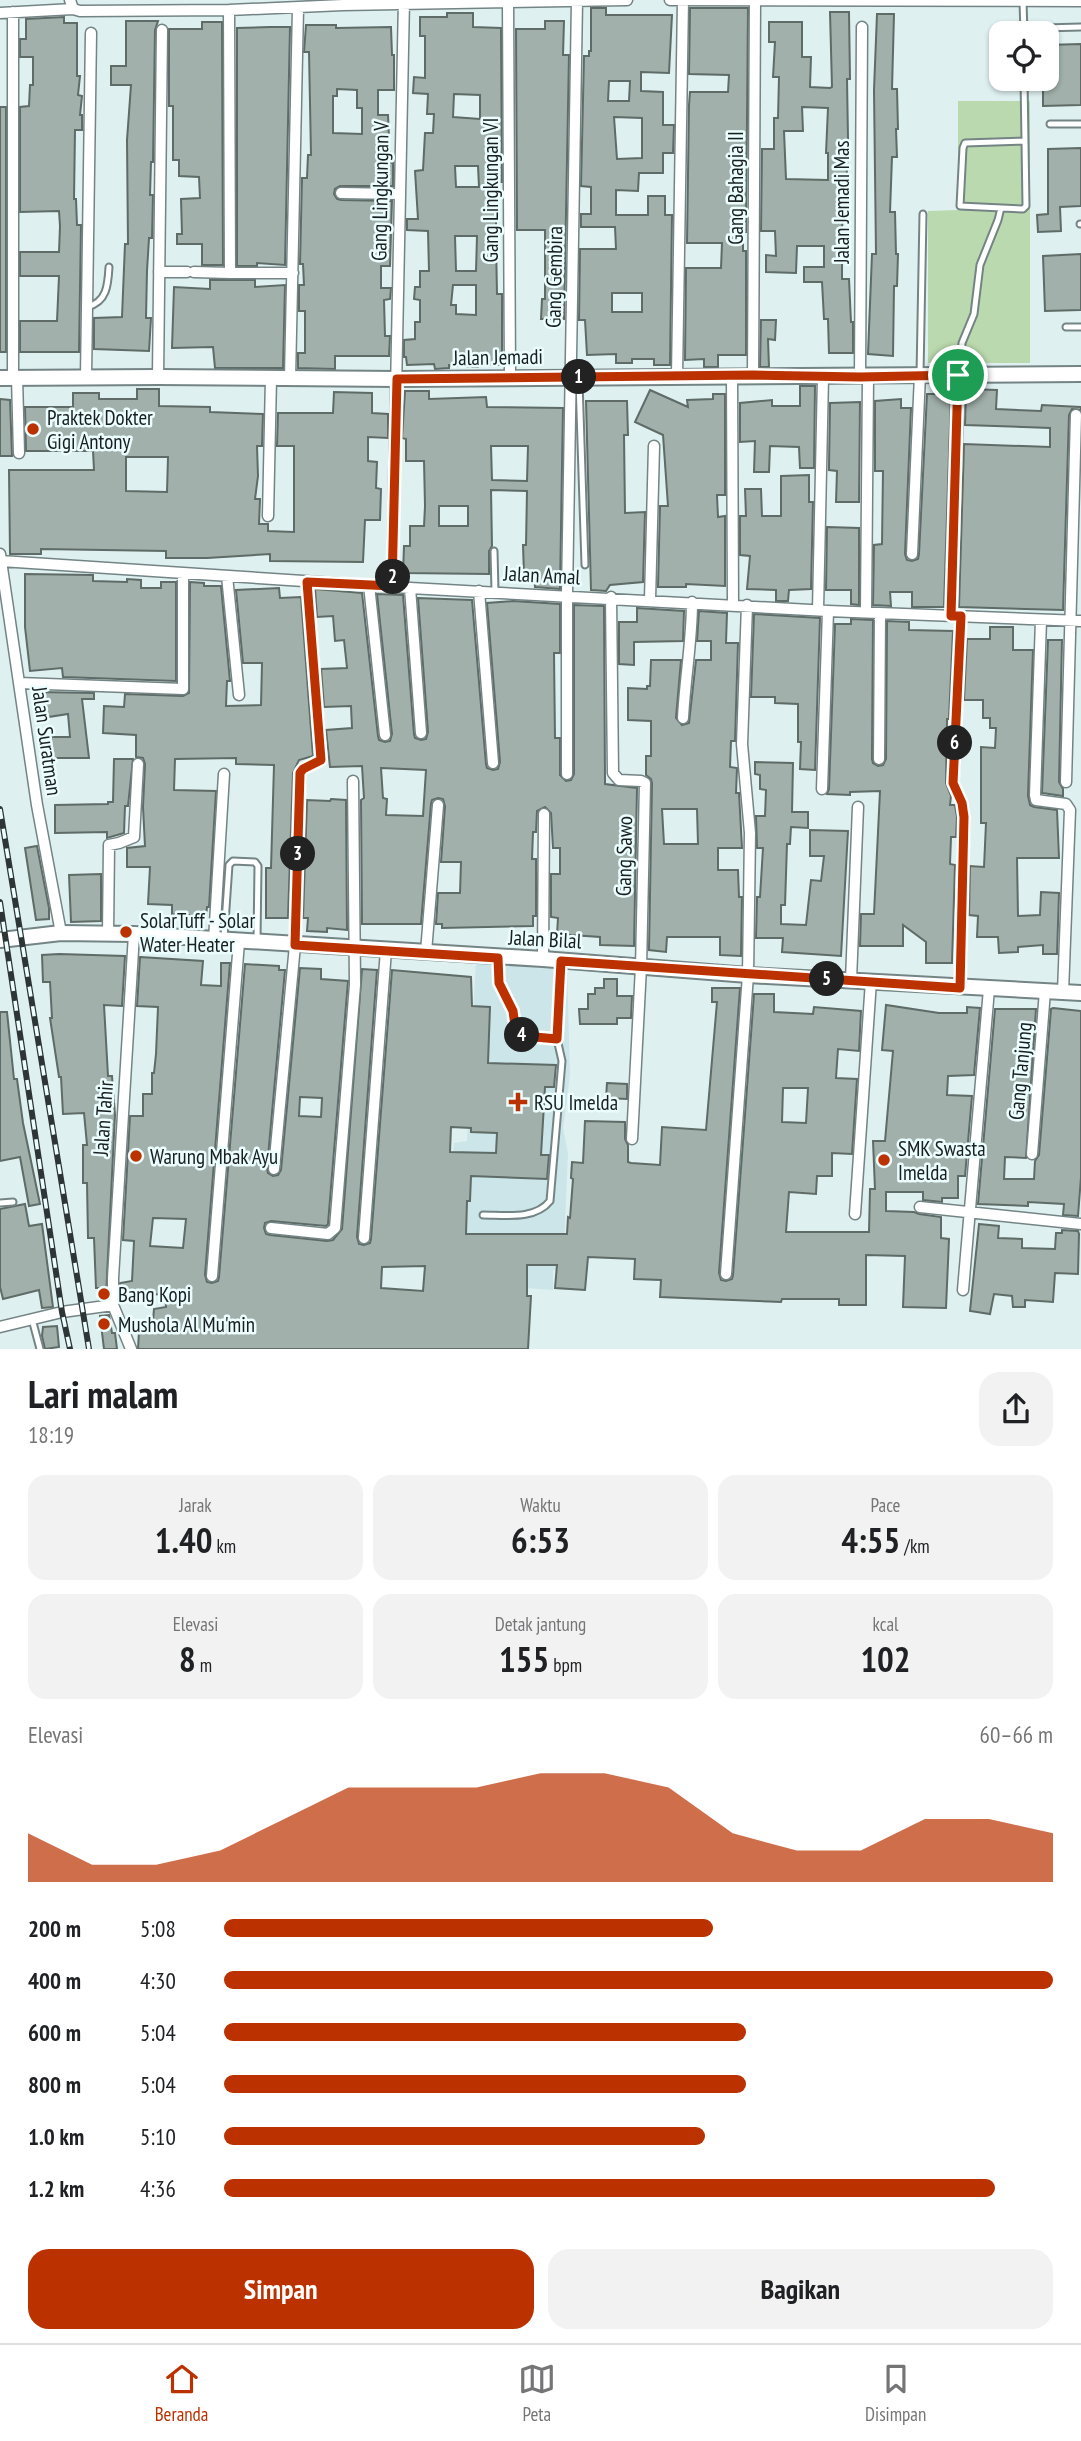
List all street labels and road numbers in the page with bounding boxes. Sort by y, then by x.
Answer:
street label: Gang Lingkungan VI [477,118,504,262]
street label: Gang Lingkungan V [365,121,395,261]
street label: Gang Bahagia II [722,131,749,245]
street label: Jalan Jemadi Mas [828,140,855,265]
street label: Gang Gembira [540,226,568,328]
street label: Jalan Jemadi [452,343,543,371]
street label: Jalan Amal [502,559,581,590]
street label: Jalan Suratman [26,684,68,797]
street label: Gang Sawo [610,816,638,896]
street label: Jalan Bilal [507,924,582,954]
street label: Gang Tanjung [1002,1021,1038,1121]
street label: Jalan Tahir [87,1079,119,1158]

